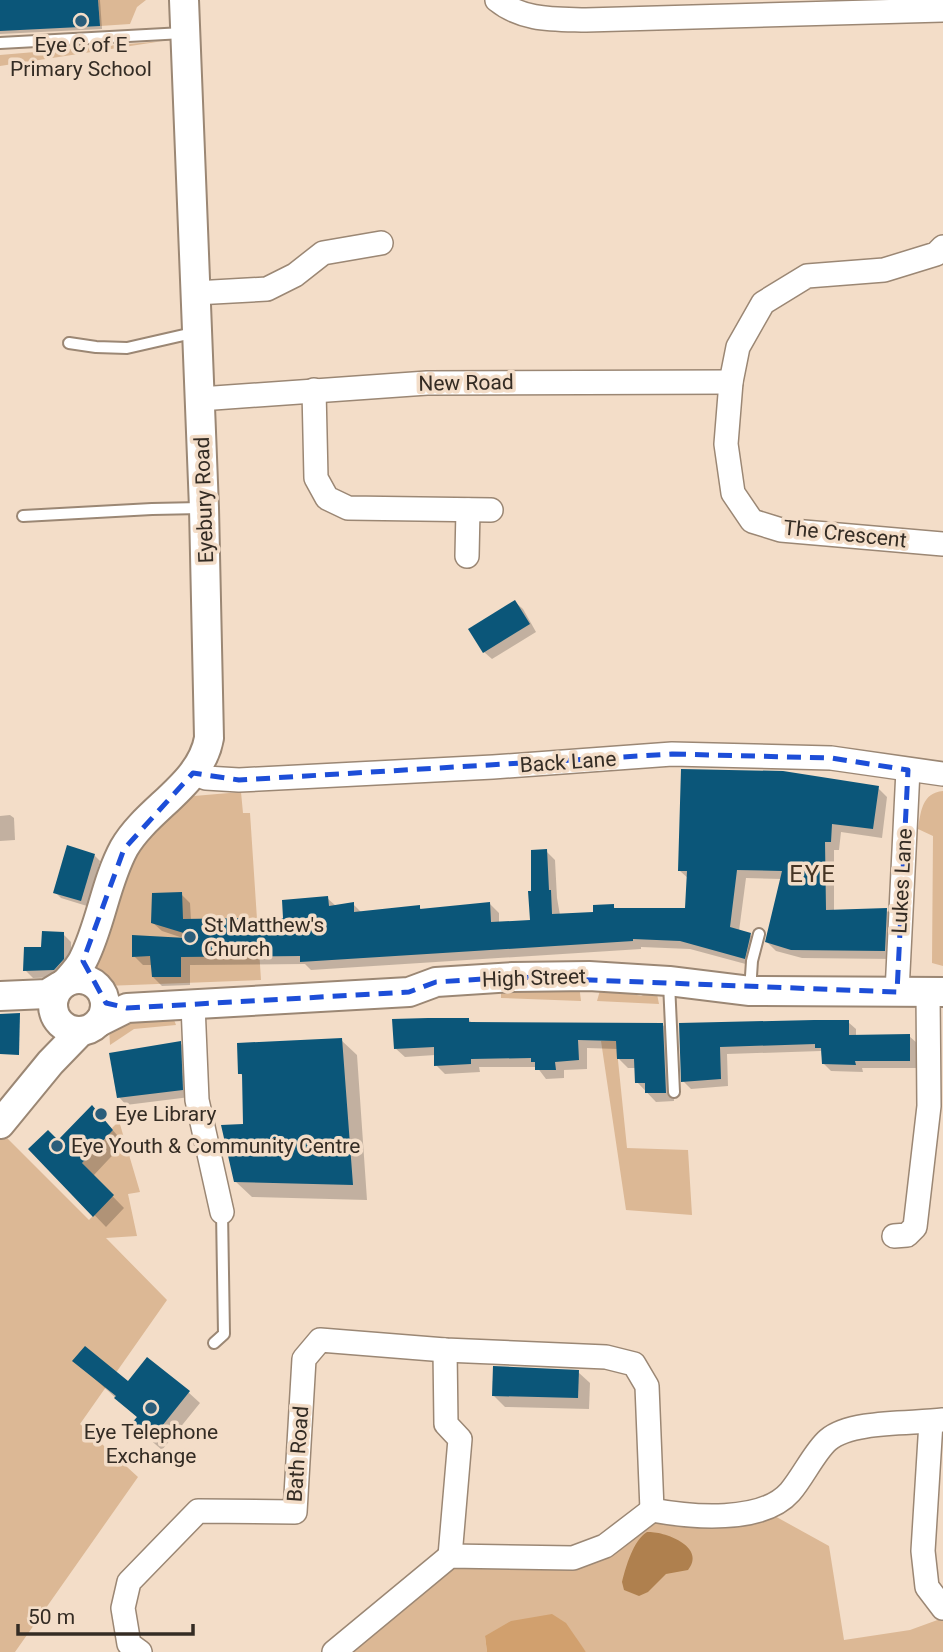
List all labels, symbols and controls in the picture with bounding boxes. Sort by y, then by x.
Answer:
marker: Eye C of E Primary School [73,13,89,29]
place label: Eye C of E Primary School [10,33,152,81]
street label: New Road [418,370,514,396]
street label: Eyebury Road [190,436,218,564]
street label: The Crescent [782,516,908,552]
street label: Back Lane [519,747,617,777]
street label: Lukes Lane [887,828,917,934]
district label: EYE [789,860,837,888]
place label: St Matthew's Church [204,913,324,961]
marker: St Matthew's Church [182,929,198,945]
street label: High Street [482,964,587,992]
place label: Eye Library [115,1102,216,1126]
marker: Eye Library [93,1106,109,1122]
place label: Eye Youth & Community Centre [71,1134,360,1158]
marker: Eye Youth & Community Centre [49,1138,65,1154]
marker: Eye Telephone Exchange [143,1400,159,1416]
street label: Bath Road [283,1405,313,1503]
place label: Eye Telephone Exchange [84,1420,218,1468]
scale bar [18,1592,192,1636]
text: 50 m [28,1605,75,1629]

